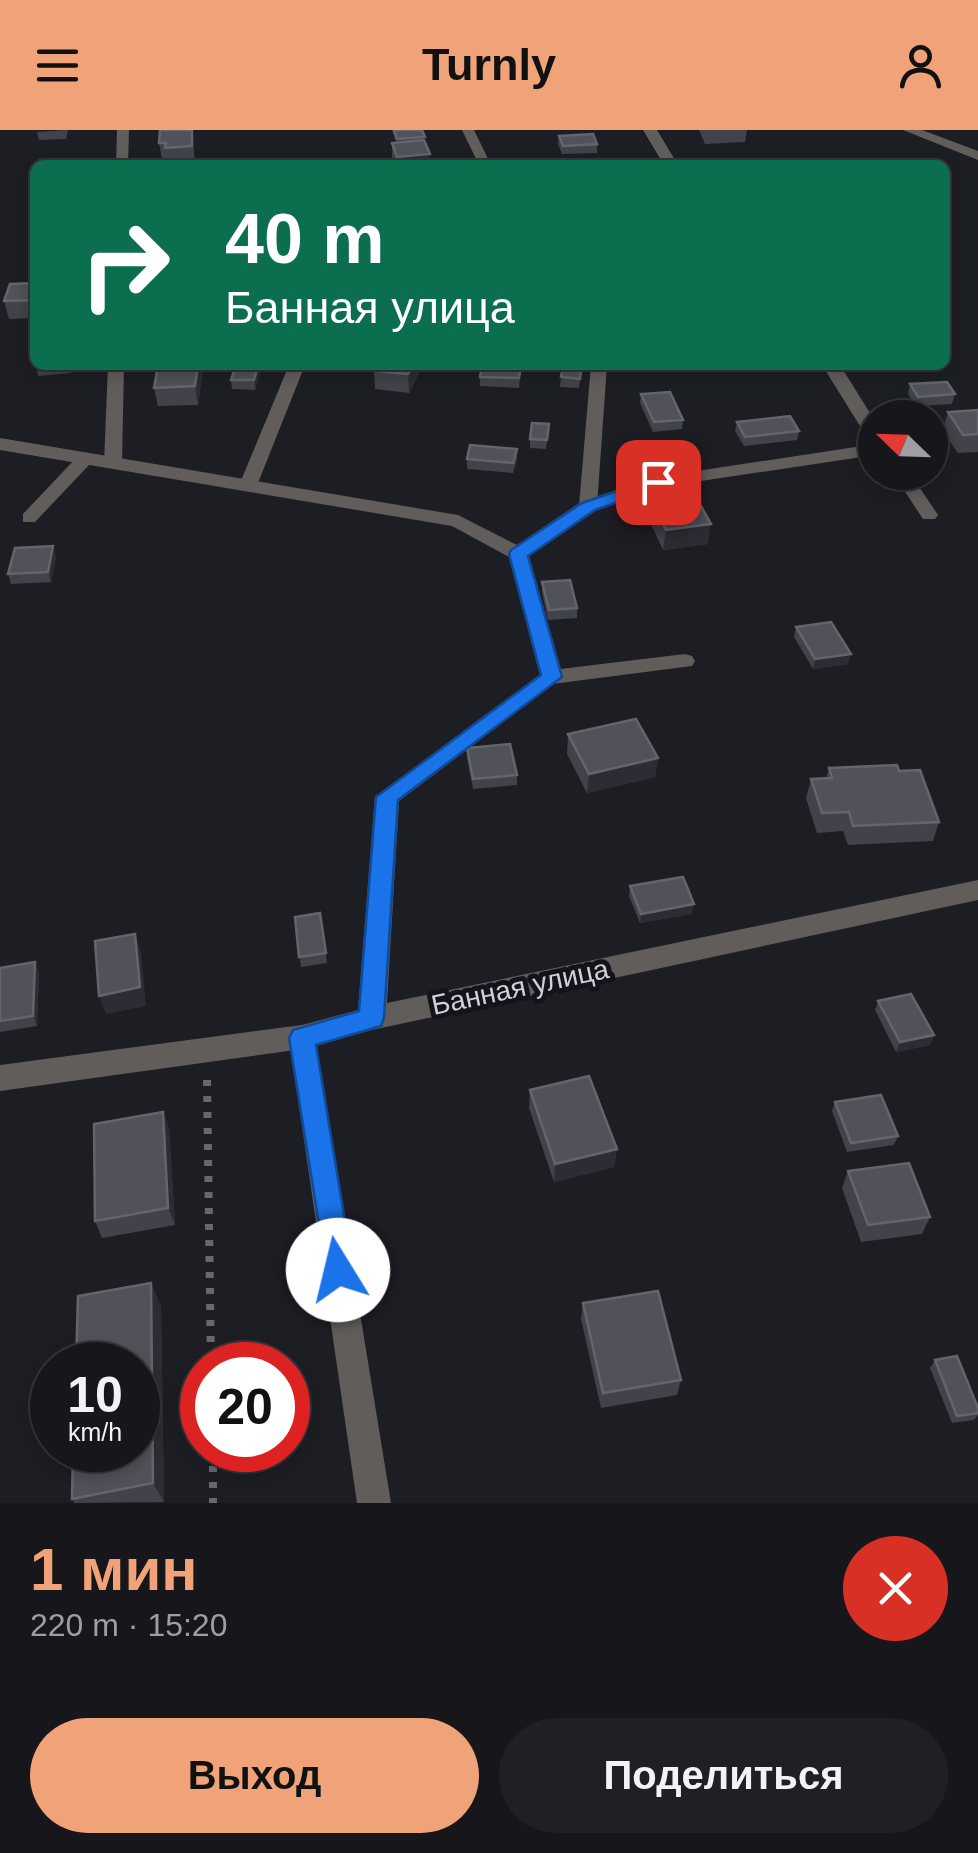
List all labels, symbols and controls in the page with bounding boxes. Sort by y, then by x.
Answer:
icon: menu [30,38,85,93]
icon: person [893,38,948,93]
text: Turnly [422,39,556,90]
icon: right [60,200,190,330]
text: 40 m [225,200,385,278]
text: Банная улица [225,282,515,333]
north arrow [858,400,948,490]
map controls [858,400,948,490]
pin [616,440,701,525]
icon: arrive [631,455,686,510]
street label: Банная улица [429,953,612,1021]
position arrow [286,1218,390,1322]
speed limit sign: 20 [180,1342,310,1472]
text: 10 [67,1367,123,1423]
text: km/h [68,1418,122,1446]
text: 1 мин [30,1536,198,1603]
button: close [843,1536,948,1641]
text: 220 m · 15:20 [30,1607,227,1643]
button: Выход [30,1718,479,1833]
button: Поделиться [499,1718,948,1833]

